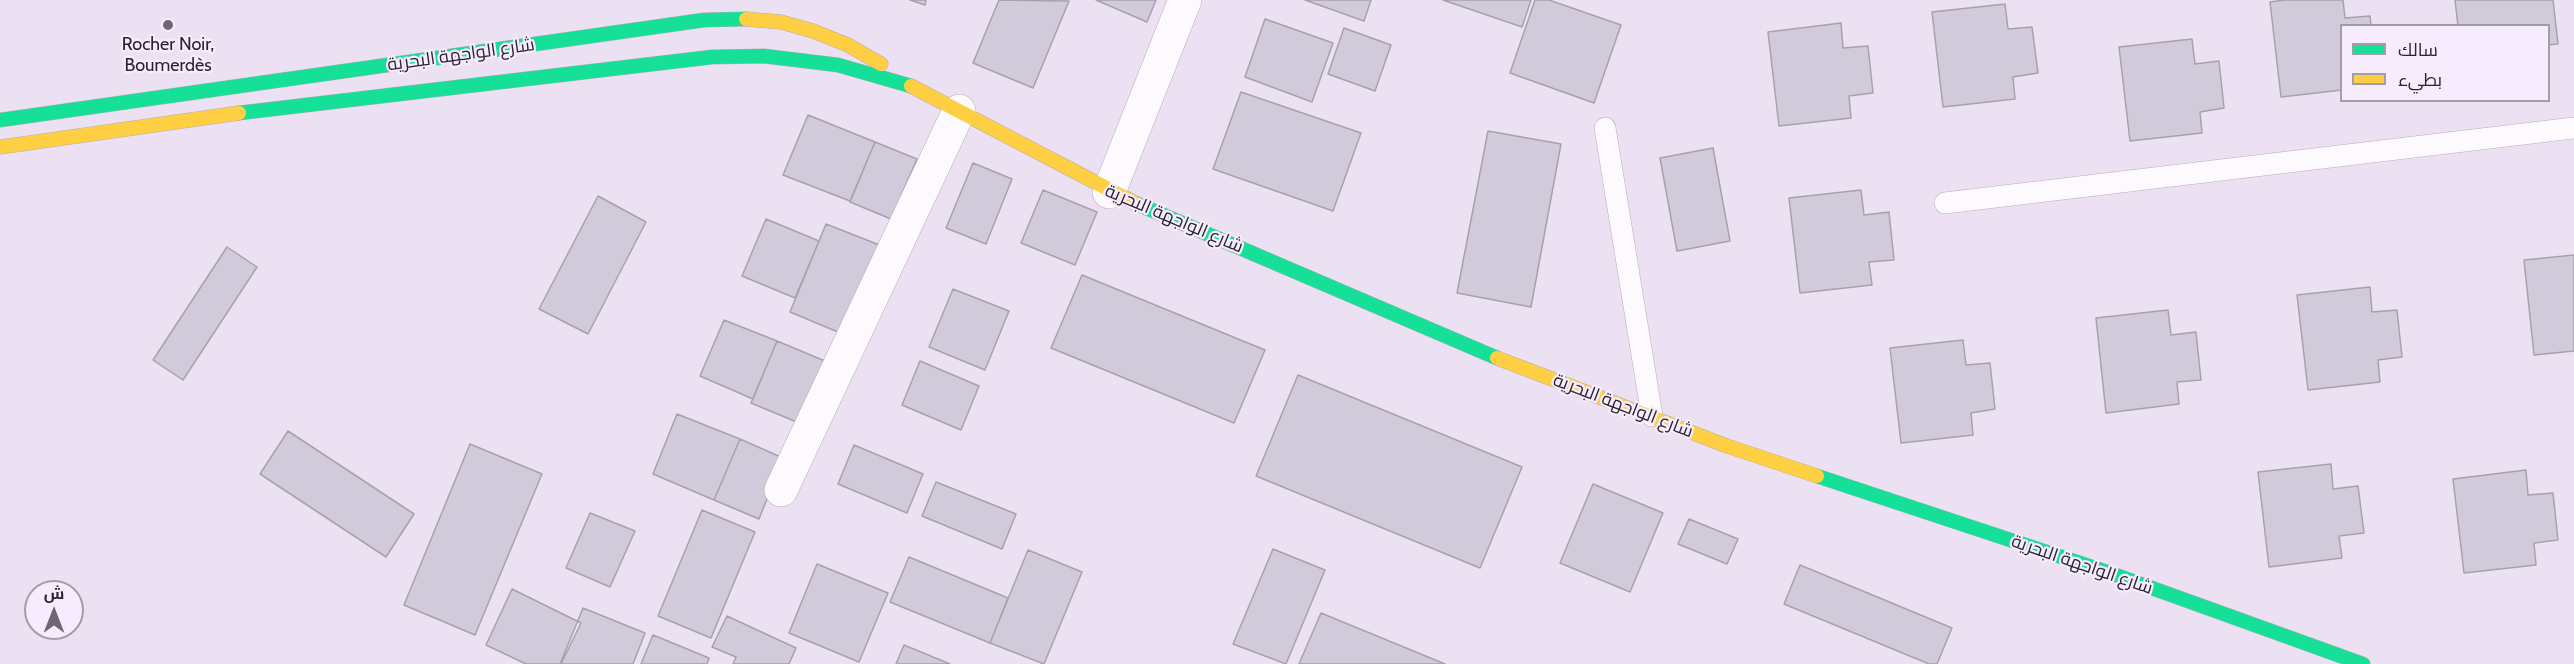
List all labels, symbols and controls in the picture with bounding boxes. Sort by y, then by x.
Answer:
marker: Rocher Noir, Boumerdès [161,18,175,32]
legend [2340,24,2550,102]
place label: Rocher Noir, Boumerdès [122,34,214,76]
street label: شارع الواجهة البحرية [386,34,536,76]
text: سالك [2398,39,2438,61]
text: بطيء [2398,69,2442,91]
street label: شارع الواجهة البحرية [1102,180,1246,258]
street label: شارع الواجهة البحرية [1550,369,1696,443]
street label: شارع الواجهة البحرية [2008,531,2156,599]
north arrow [24,580,84,640]
text: ش [44,584,64,603]

